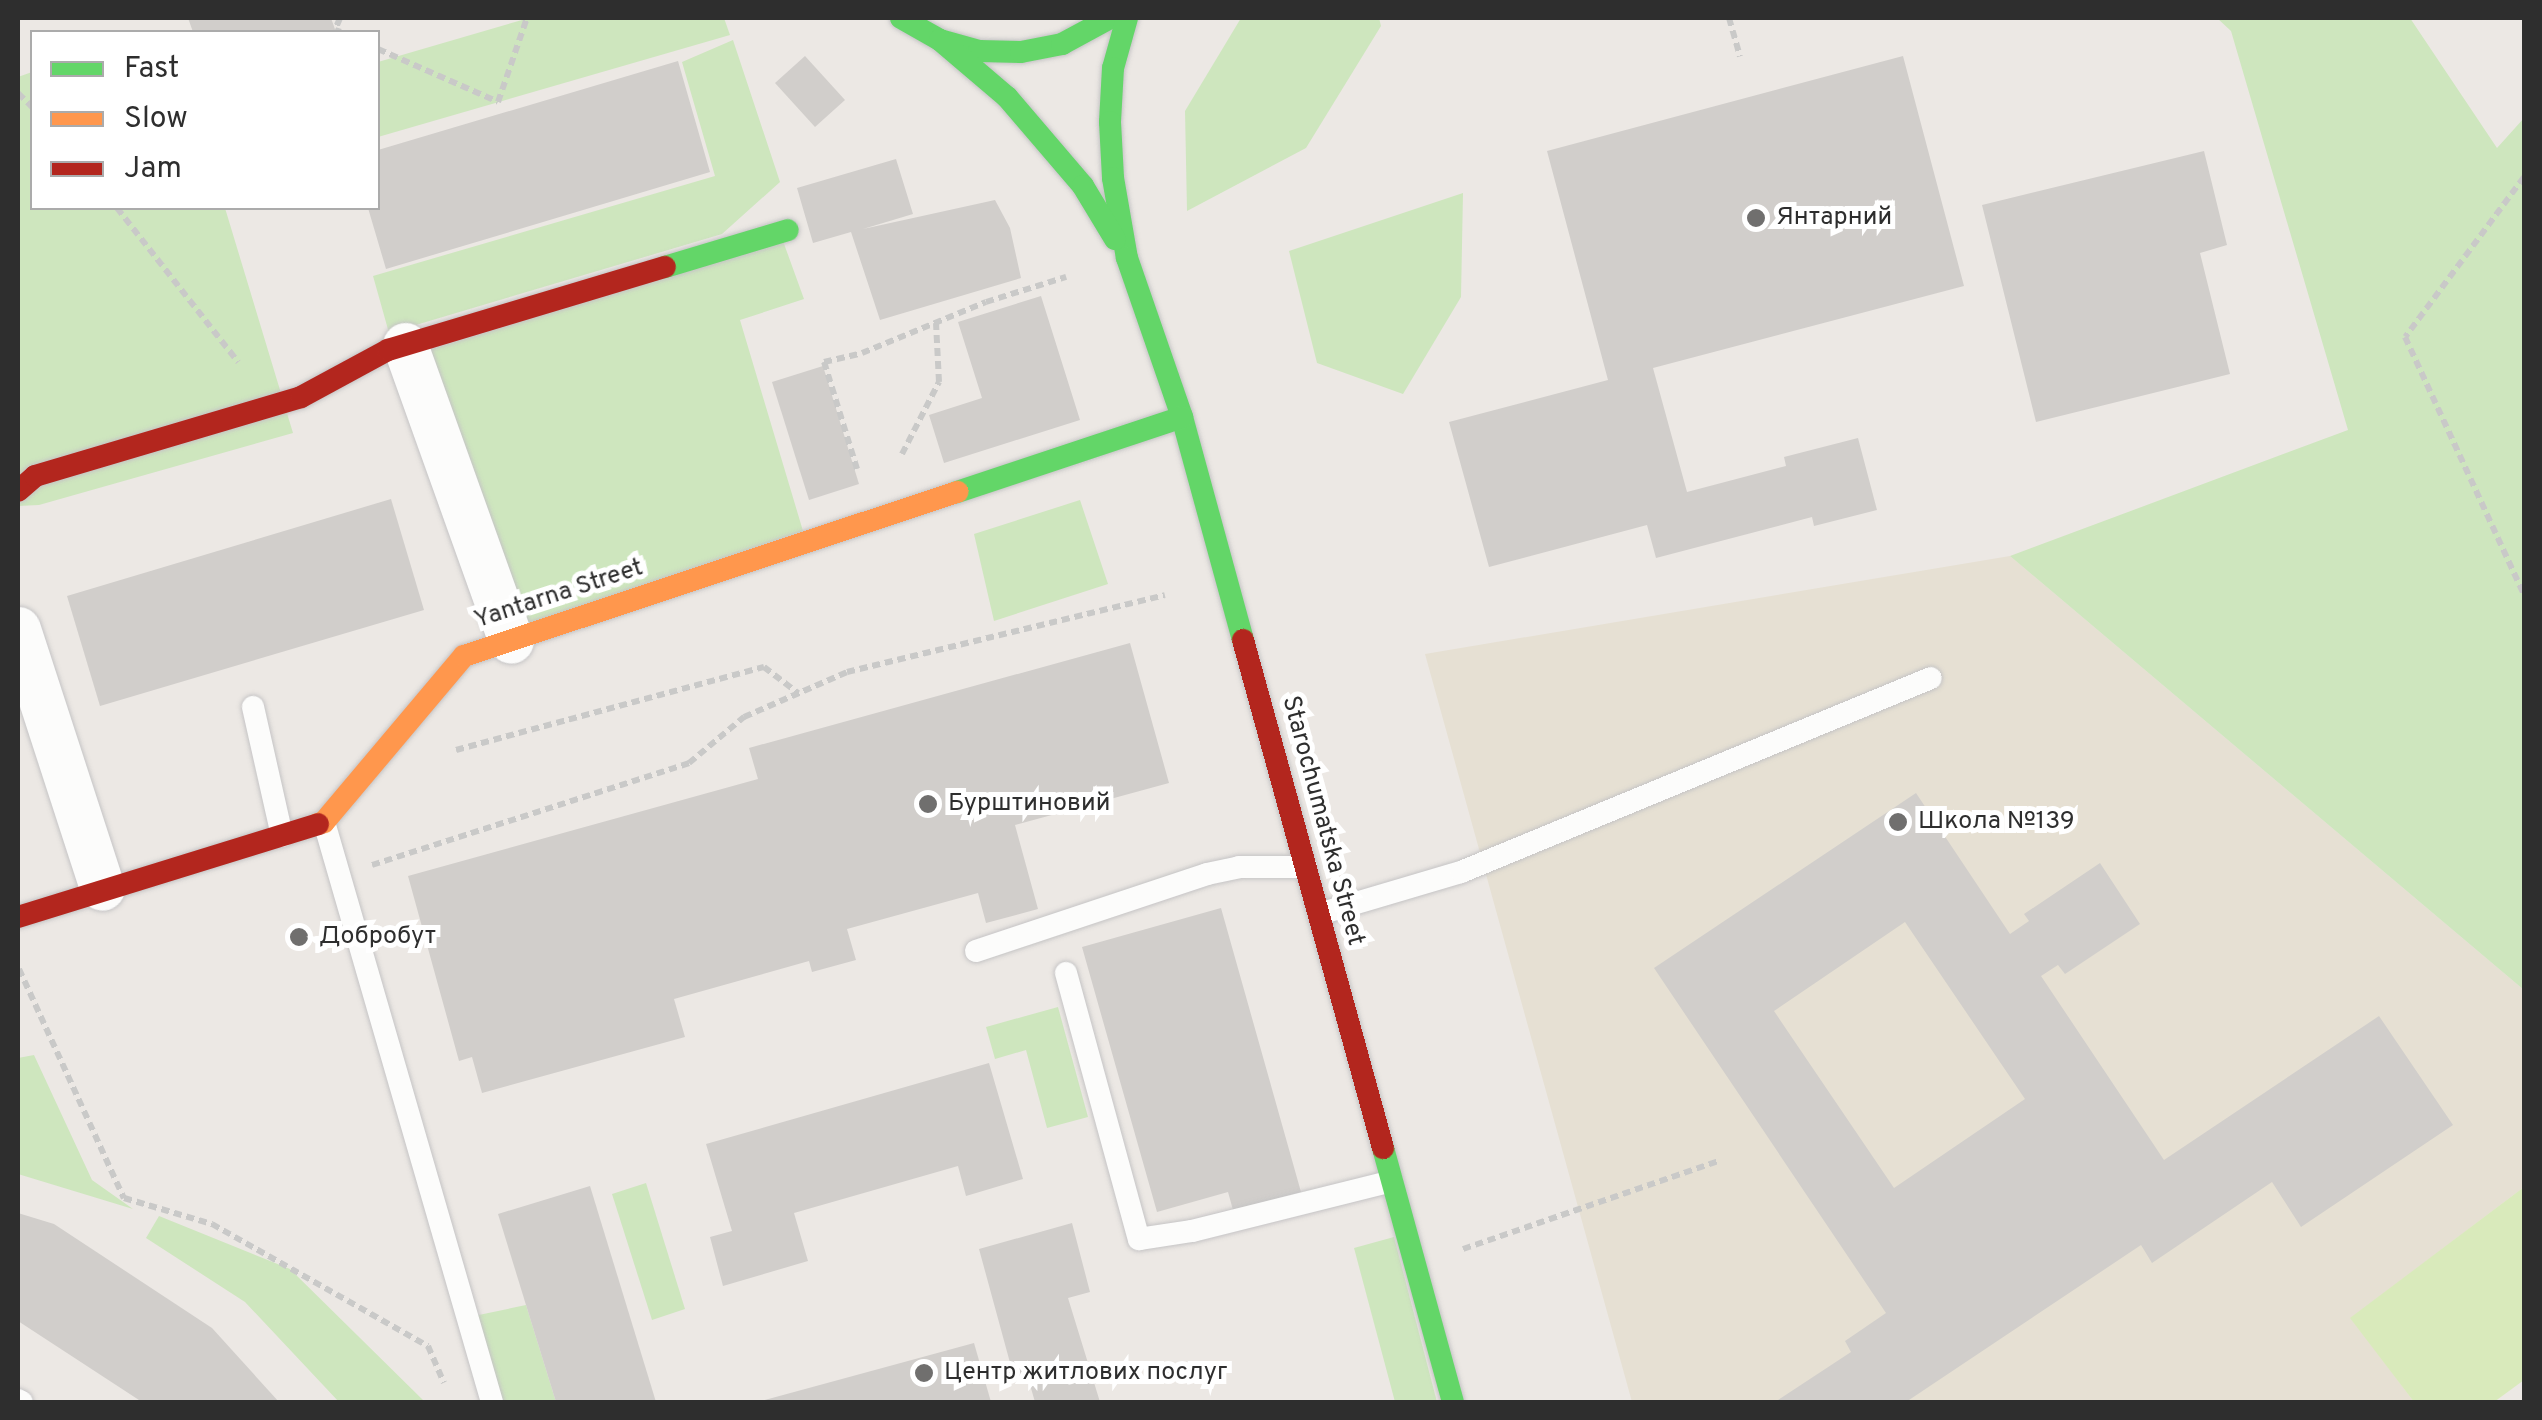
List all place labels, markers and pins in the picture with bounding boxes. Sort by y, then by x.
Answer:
place label: Янтарний [1776,203,1892,233]
marker: Янтарний [1745,207,1767,229]
place label: Бурштиновий [948,789,1111,819]
marker: Бурштиновий [917,793,939,815]
place label: Школа №139 [1918,807,2075,837]
marker: Школа №139 [1887,811,1909,833]
place label: Добробут [319,922,436,952]
marker: Добробут [288,926,310,948]
place label: Центр житлових послуг [944,1358,1228,1388]
marker: Центр житлових послуг [913,1362,935,1384]

